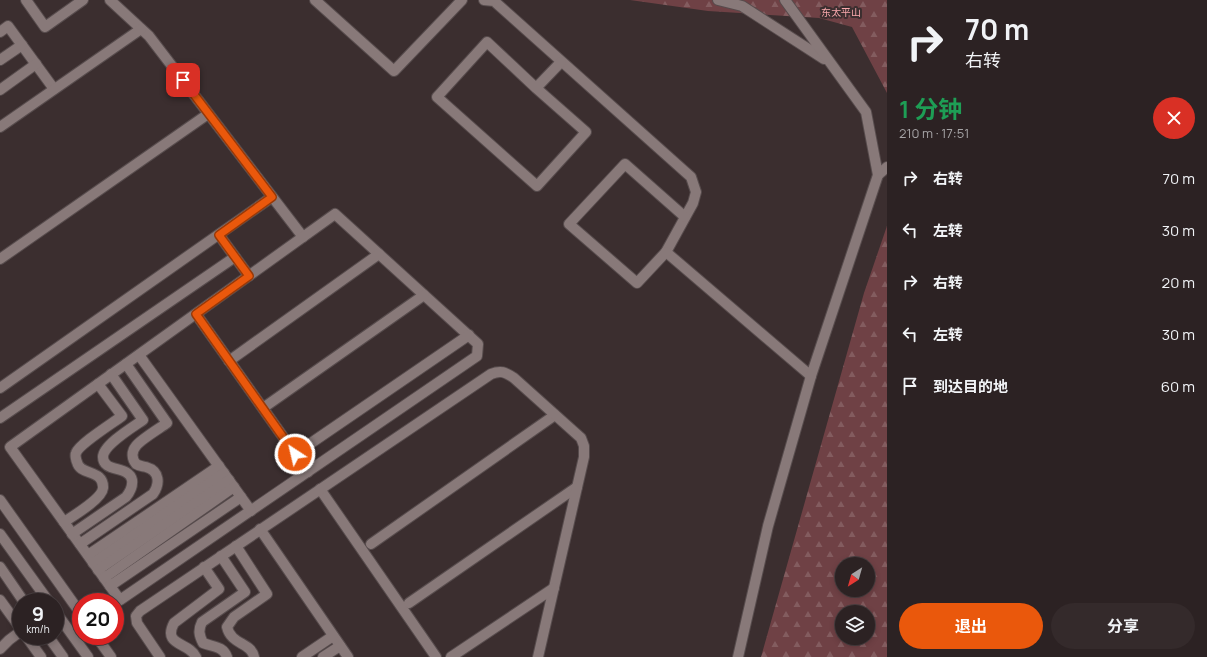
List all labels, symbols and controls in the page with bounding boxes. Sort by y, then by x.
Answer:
park label: 东太平山 [821,5,861,19]
text: 70 m [965,10,1029,48]
icon: right [899,16,951,68]
text: 右转 [965,48,1001,72]
pin [166,63,200,97]
icon: arrive [172,69,194,91]
text: 1 分钟 [899,92,962,125]
button: close [1153,97,1195,139]
text: 210 m · 17:51 [899,124,969,142]
icon: right [899,167,921,189]
text: 右转 [933,168,963,189]
text: 70 m [1163,168,1195,189]
icon: left [899,219,921,241]
text: 左转 [933,220,963,241]
text: 30 m [1162,220,1195,241]
icon: right [899,271,921,293]
text: 右转 [933,272,963,293]
text: 20 m [1162,272,1195,293]
icon: left [899,323,921,345]
text: 左转 [933,324,963,345]
text: 30 m [1162,324,1195,345]
icon: arrive [899,375,921,397]
text: 到达目的地 [933,376,1008,397]
text: 60 m [1161,376,1195,397]
position arrow [274,433,316,475]
north arrow [835,557,875,597]
map controls [835,557,875,645]
speed limit sign: 20 [72,593,124,645]
text: 9 [32,600,44,627]
button: 退出 [899,603,1043,649]
button: 分享 [1051,603,1195,649]
button: layers [835,605,875,645]
text: km/h [26,622,50,636]

